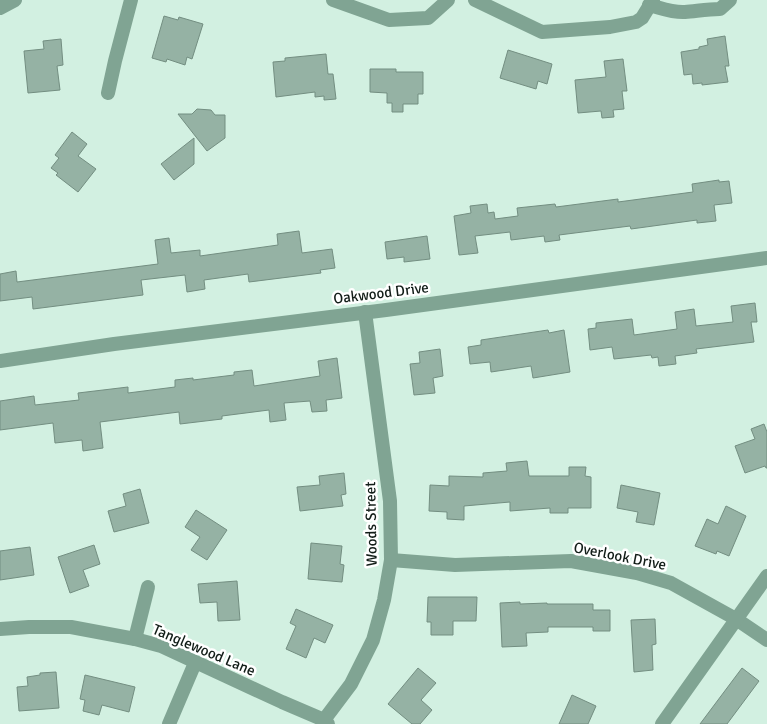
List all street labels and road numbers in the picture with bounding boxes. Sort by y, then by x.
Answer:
street label: Oakwood Drive [332,278,430,308]
street label: Woods Street [361,482,381,566]
street label: Overlook Drive [572,538,668,574]
street label: Tanglewood Lane [150,620,258,680]

